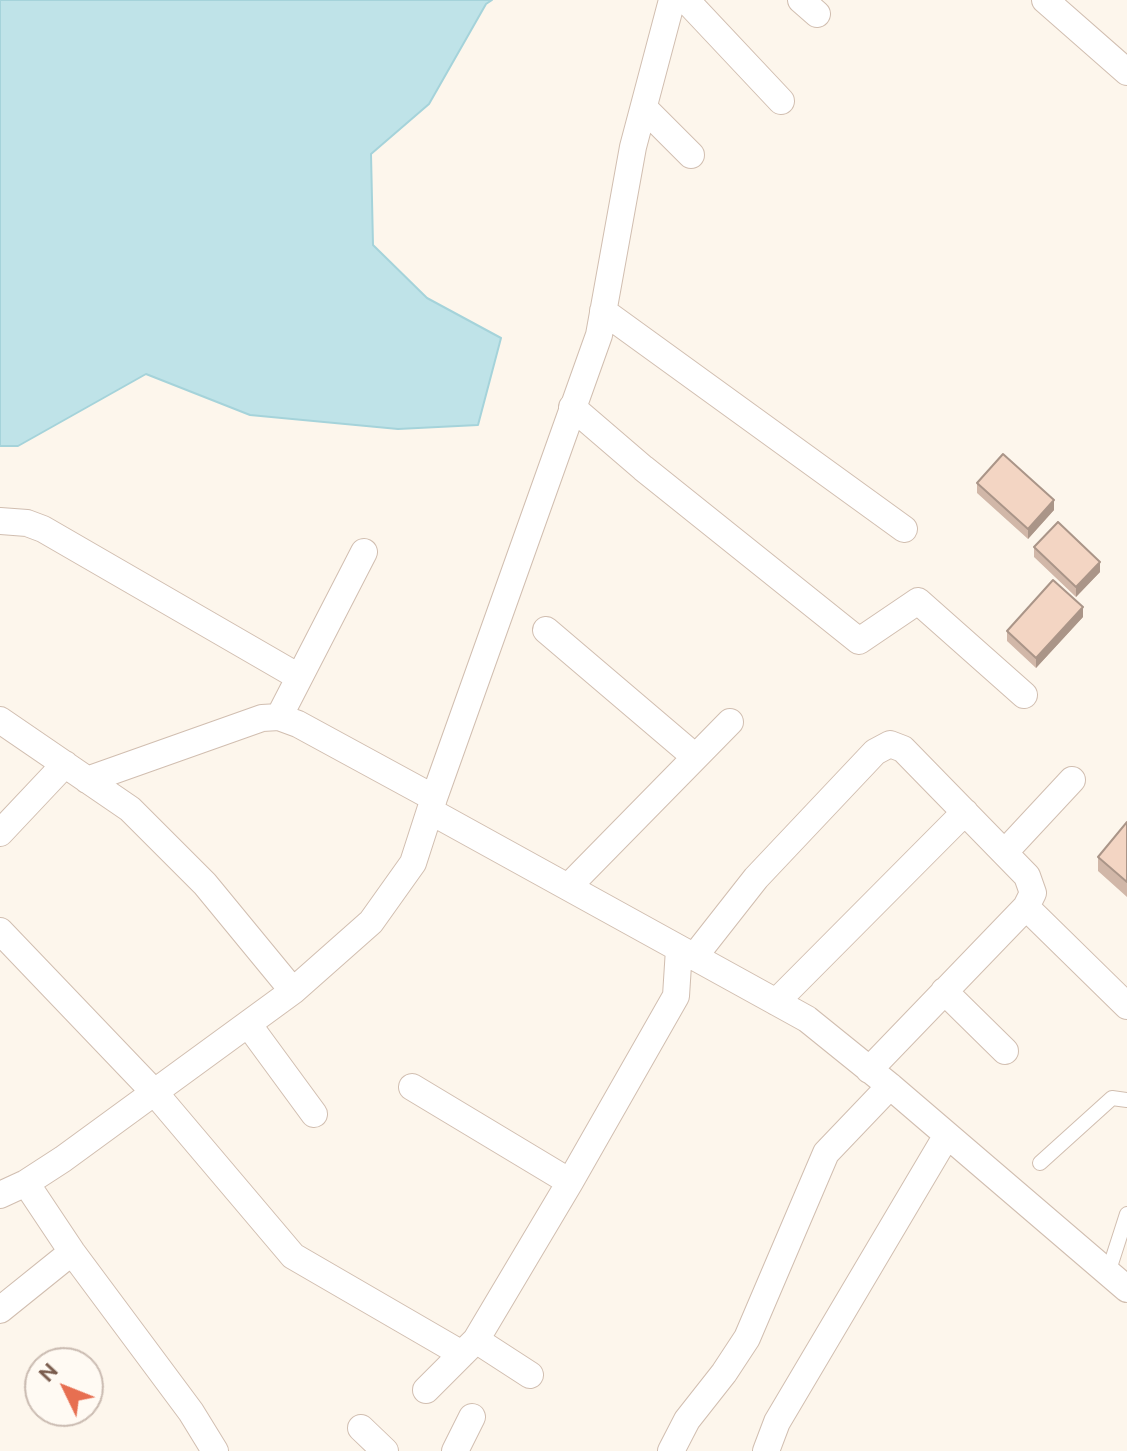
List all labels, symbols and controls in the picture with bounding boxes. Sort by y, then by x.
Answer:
north arrow [24,1347,104,1427]
text: N [33,1357,62,1386]

